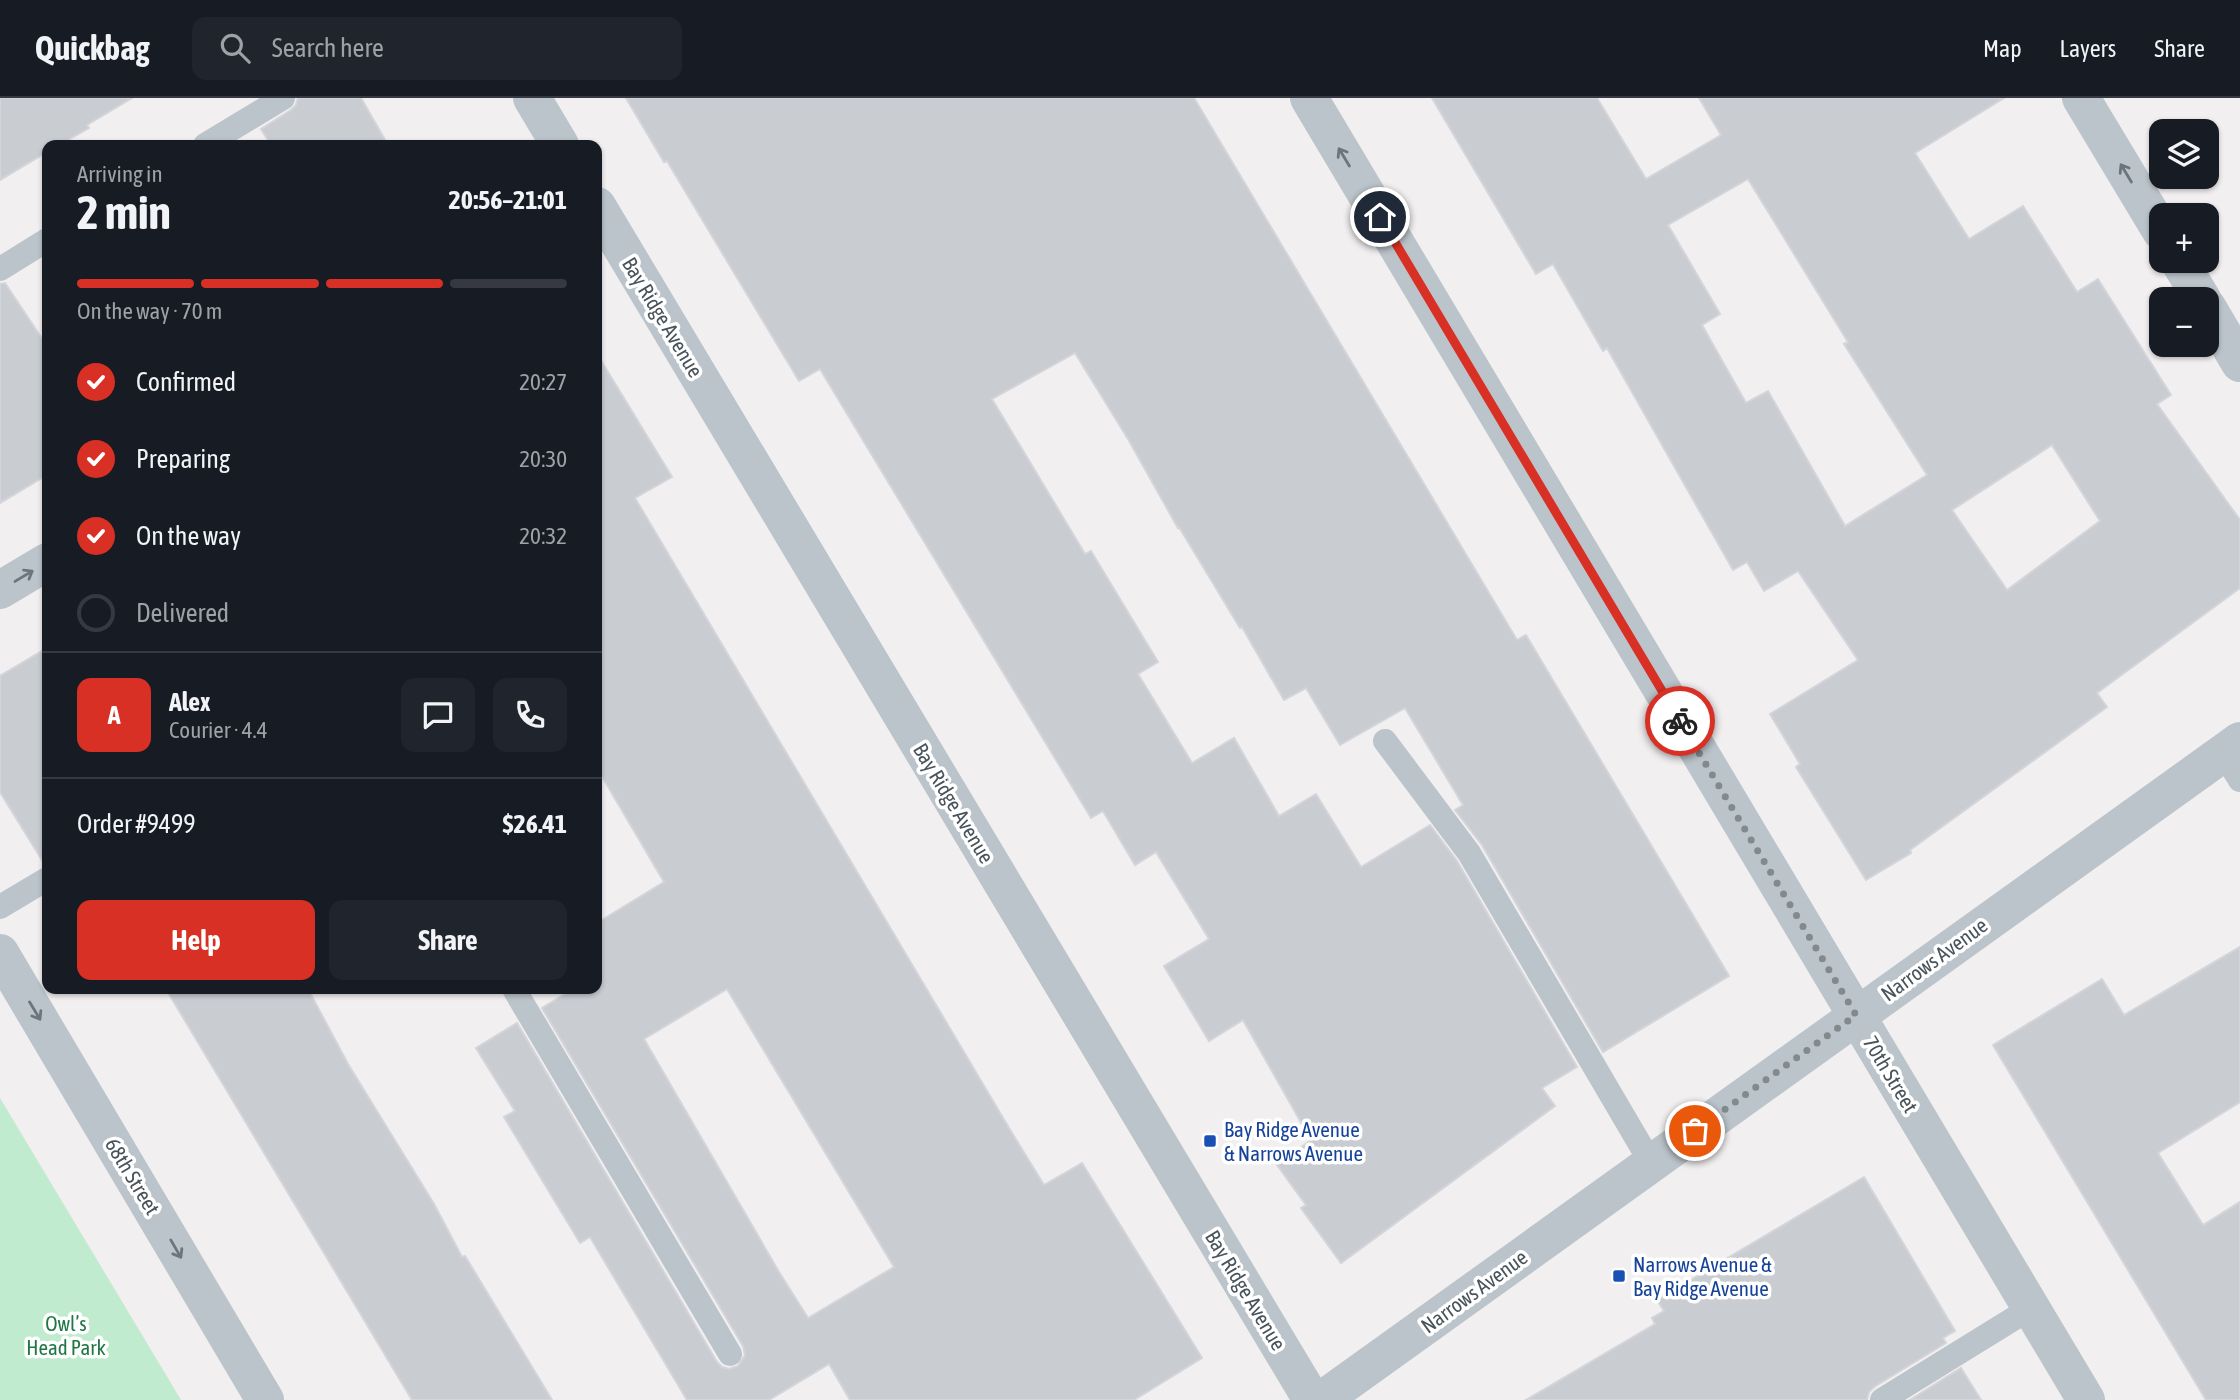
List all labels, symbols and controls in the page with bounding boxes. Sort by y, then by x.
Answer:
search box [192,17,682,80]
text: Quickbag [35,29,150,67]
icon: search [216,29,254,67]
text: Search here [272,33,384,63]
text: Map [1983,35,2022,62]
text: Layers [2060,35,2116,62]
text: Share [2154,35,2205,62]
map controls [2149,119,2219,357]
button: layers [2149,119,2219,189]
one-way arrow [1337,147,1351,167]
text: Arriving in [77,161,163,187]
one-way arrow [2119,163,2133,183]
text: 20:56–21:01 [449,185,567,215]
text: 2 min [77,186,171,239]
pin [1350,187,1410,247]
icon: home [1361,198,1399,236]
button: + [2149,203,2219,273]
street label: Bay Ridge Avenue [618,253,708,381]
button: − [2149,287,2219,357]
text: On the way · 70 m [77,298,222,324]
icon: check [77,363,115,401]
text: Confirmed [136,367,236,397]
text: 20:27 [519,369,567,395]
icon: check [77,440,115,478]
text: Preparing [136,444,230,474]
text: 20:30 [519,446,567,472]
icon: check [77,517,115,555]
text: On the way [136,521,241,551]
text: 20:32 [519,523,567,549]
one-way arrow [13,569,33,583]
text: Delivered [136,598,229,628]
button: chat [401,678,475,752]
button: phone [493,678,567,752]
courier [1645,686,1715,756]
text: Alex [169,687,210,717]
text: A [108,700,120,730]
icon: bike [1661,702,1699,740]
text: Courier · 4.4 [169,717,268,743]
street label: Bay Ridge Avenue [909,739,999,867]
text: Order #9499 [77,809,196,839]
text: $26.41 [503,809,567,839]
button: Help [77,900,315,980]
button: Share [329,900,567,980]
street label: Narrows Avenue [1876,913,1992,1005]
one-way arrow [28,1001,42,1021]
street label: 70th Street [1859,1031,1923,1117]
pin [1665,1101,1725,1161]
icon: bag [1676,1112,1714,1150]
place label: Bay Ridge Avenue & Narrows Avenue [1224,1117,1363,1165]
street label: 68th Street [101,1133,165,1219]
marker: Bay Ridge Avenue & Narrows Avenue [1202,1133,1218,1149]
street label: Bay Ridge Avenue [1201,1226,1291,1354]
one-way arrow [169,1238,183,1258]
street label: Narrows Avenue [1416,1245,1532,1337]
place label: Narrows Avenue & Bay Ridge Avenue [1633,1252,1772,1300]
marker: Narrows Avenue & Bay Ridge Avenue [1611,1268,1627,1284]
park label: Owl’s Head Park [26,1311,106,1359]

